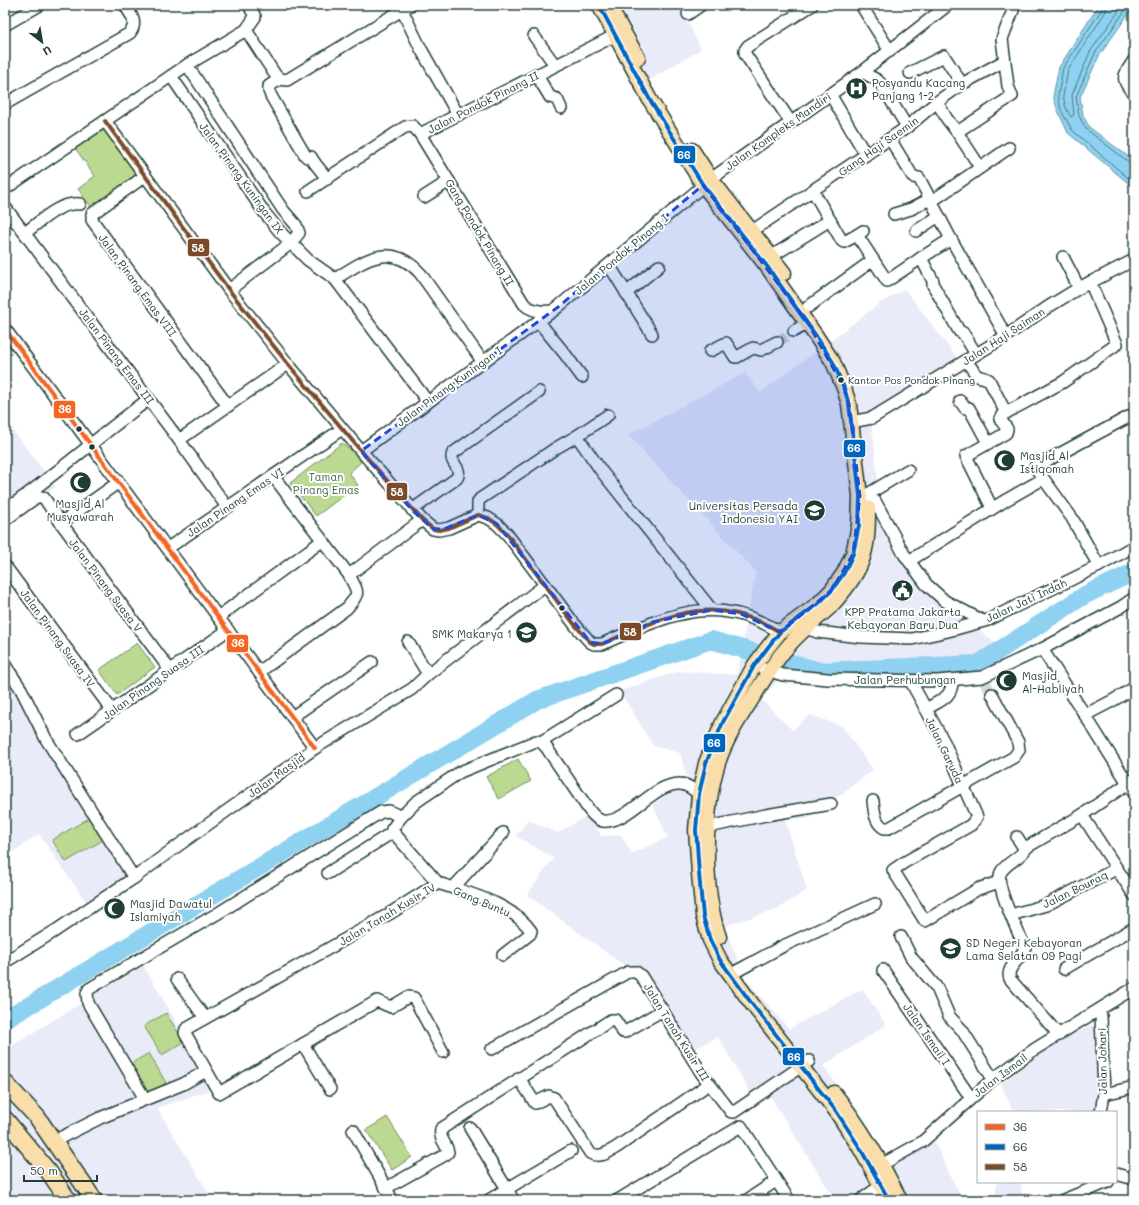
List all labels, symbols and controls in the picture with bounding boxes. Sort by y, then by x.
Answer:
north arrow [22,22,62,62]
text: U [40,43,55,59]
street label: Jalan Pondok Pinang II [425,67,541,137]
hospital icon: Posyandu Kacang Panjang 1-2 [844,75,870,101]
place label: Posyandu Kacang Panjang 1-2 [872,75,965,103]
street label: Jalan Kompleks Mandiri [722,89,834,173]
street label: Gang Haji Saemin [835,113,921,179]
street label: Jalan Pinang Kuningan IX [196,119,288,237]
line badge: 66 [673,145,696,164]
text: 66 [677,147,691,162]
street label: Gang Pondok Pinang II [442,176,518,288]
street label: Jalan Pondok Pinang I [571,210,671,298]
street label: Jalan Pinang Emas VIII [96,231,180,339]
line badge: 58 [187,238,210,257]
text: 58 [191,240,205,255]
street label: Jalan Haji Saiman [959,304,1047,368]
street label: Jalan Pinang Emas III [76,305,158,407]
street label: Jalan Pinang Kuningan I [393,342,505,429]
place label: Kantor Pos Pondok Pinang [848,373,975,387]
marker: Kantor Pos Pondok Pinang [836,375,846,385]
line badge: 36 [53,400,76,419]
text: 36 [58,401,72,416]
unlabelled marker [74,424,84,434]
line badge: 66 [843,439,866,458]
text: 66 [847,440,861,455]
unlabelled marker [87,442,97,452]
mosque icon: Masjid Al Istiqomah [992,448,1018,474]
place label: Masjid Al Istiqomah [1020,448,1074,476]
street label: Jalan Pinang Emas VI [184,464,287,540]
park label: Taman Pinang Emas [293,469,359,497]
mosque icon: Masjid Al Musyawarah [67,470,93,496]
line badge: 58 [386,482,408,501]
text: 58 [390,484,404,499]
place label: Masjid Al Musyawarah [47,496,113,524]
place label: Universitas Persada Indonesia YAI [689,498,798,526]
school or university icon: Universitas Persada Indonesia YAI [801,498,827,524]
street label: Jalan Pinang Suasa V [66,535,146,635]
street label: Jalan Jati Indah [983,575,1069,625]
public building icon: KPP Pratama Jakarta Kebayoran Baru Dua [890,578,916,604]
street label: Jalan Pinang Suasa IV [17,586,99,690]
unlabelled marker [557,603,567,613]
place label: KPP Pratama Jakarta Kebayoran Baru Dua [845,604,961,632]
school or university icon: SMK Makarya 1 [514,620,540,646]
line badge: 58 [619,622,642,641]
text: 58 [623,624,637,639]
place label: SMK Makarya 1 [432,626,512,641]
line badge: 36 [226,634,249,653]
text: 36 [231,635,245,650]
street label: Jalan Pinang Suasa III [99,641,207,723]
mosque icon: Masjid Al-Habliyah [994,668,1020,694]
place label: Masjid Al-Habliyah [1022,668,1084,696]
street label: Jalan Perhubungan [854,672,956,687]
street label: Jalan Garuda [922,714,968,786]
line badge: 66 [703,733,726,753]
text: 66 [707,735,721,750]
street label: Jalan Masjid [244,749,308,801]
street label: Jalan Bouraq [1040,867,1110,911]
street label: Jalan Tanah Kusir IV [336,879,438,949]
street label: Gang Buntu [451,882,513,920]
mosque icon: Masjid Dawatul Islamiyah [102,896,128,922]
place label: Masjid Dawatul Islamiyah [130,896,212,924]
school or university icon: SD Negeri Kebayoran Lama Selatan 09 Pagi [938,935,964,961]
place label: SD Negeri Kebayoran Lama Selatan 09 Pagi [966,935,1082,963]
street label: Jalan Tanah Kusir III [641,980,713,1084]
street label: Jalan Ismail I [900,1000,954,1068]
street label: Jalan Johari [1094,1028,1110,1094]
line badge: 66 [782,1047,805,1066]
text: 66 [787,1049,801,1064]
street label: Jalan Ismail [970,1050,1030,1100]
legend [977,1111,1117,1183]
text: 36 [1013,1118,1027,1134]
text: 66 [1013,1138,1028,1154]
scale bar [24,1157,97,1183]
text: 58 [1013,1158,1027,1174]
text: 50 m [30,1162,58,1178]

